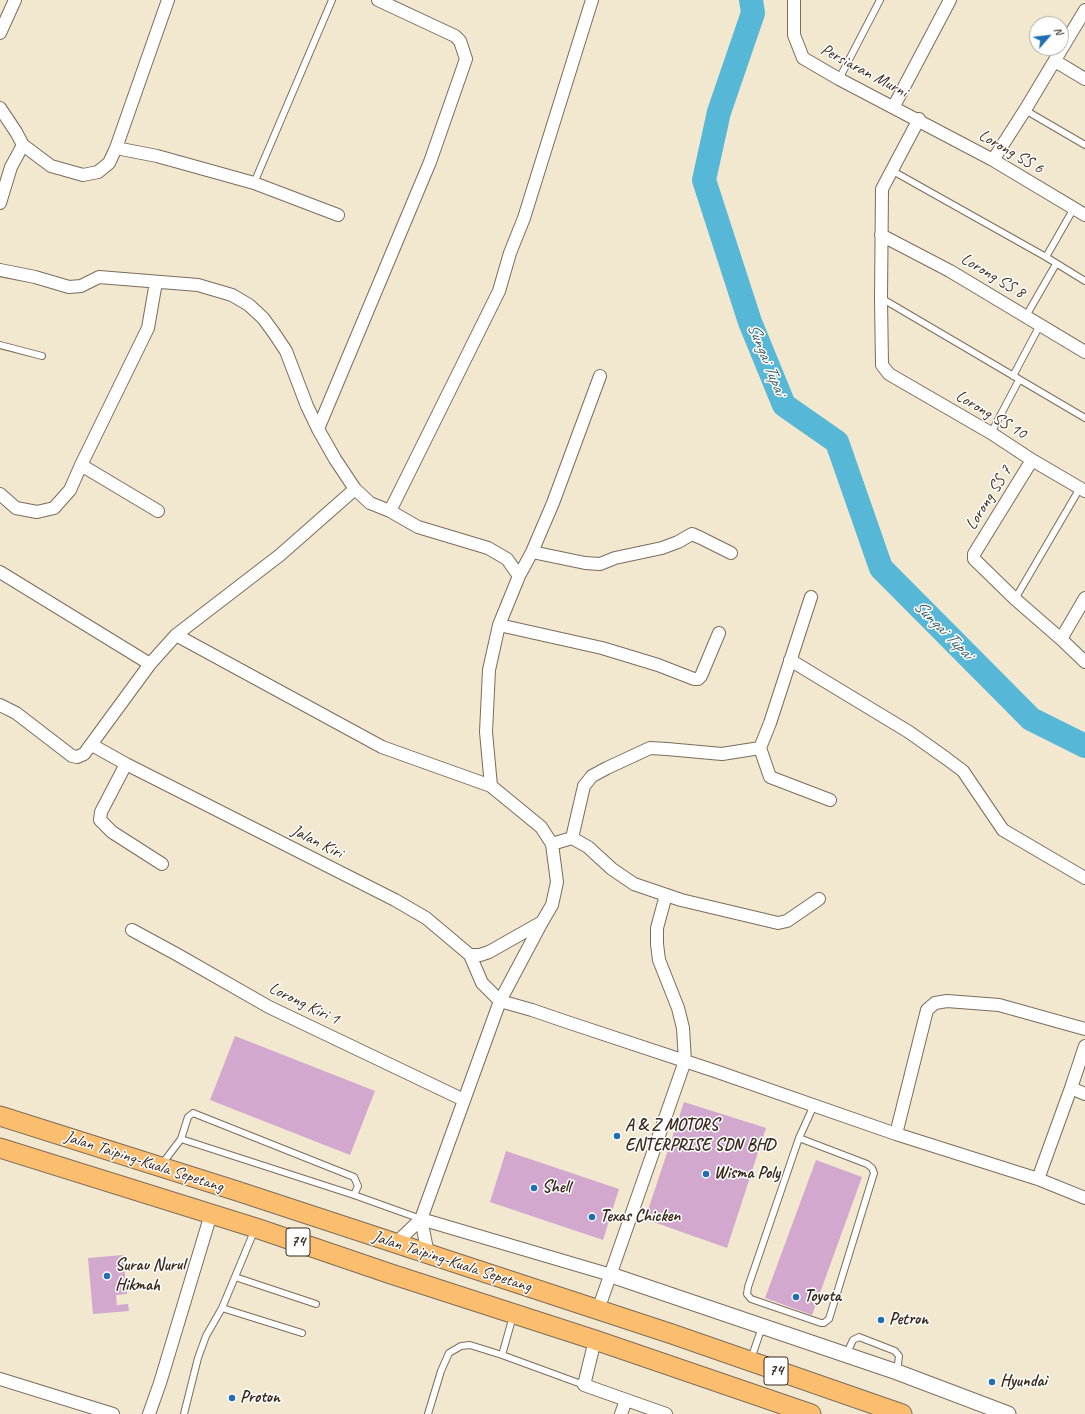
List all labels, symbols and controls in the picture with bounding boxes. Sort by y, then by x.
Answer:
north arrow [1029,16,1069,56]
text: N [1051,25,1066,37]
street label: Persiaran Murni [817,40,911,102]
street label: Lorong SS 6 [975,125,1047,179]
street label: Lorong SS 8 [957,249,1029,303]
water label: Sungai Tupai [742,320,790,398]
street label: Lorong SS 10 [952,386,1030,444]
street label: Lorong SS 7 [961,462,1017,534]
water label: Sungai Tupai [909,596,977,664]
street label: Jalan Kiri [288,820,346,864]
street label: Lorong Kiri 1 [265,978,343,1030]
place label: A & Z MOTORS ENTERPRISE SDN BHD [625,1116,775,1156]
street label: Jalan Taiping-Kuala Sepetang [62,1127,226,1197]
marker: A & Z MOTORS ENTERPRISE SDN BHD [612,1131,622,1141]
place label: Wisma Poly [714,1164,780,1184]
marker: Wisma Poly [701,1169,711,1179]
place label: Shell [542,1178,571,1198]
marker: Shell [529,1183,539,1193]
place label: Texas Chicken [600,1207,680,1227]
marker: Texas Chicken [587,1212,597,1222]
street label: Jalan Taiping-Kuala Sepetang [370,1227,534,1297]
road number: 74 [286,1228,310,1256]
place label: Surau Nurul Hikmah [115,1256,185,1296]
marker: Surau Nurul Hikmah [102,1271,112,1281]
place label: Toyota [804,1287,841,1307]
marker: Toyota [791,1292,801,1302]
place label: Petron [889,1310,928,1330]
marker: Petron [876,1315,886,1325]
road number: 74 [764,1357,788,1385]
place label: Hyundai [1000,1372,1047,1392]
marker: Hyundai [987,1377,997,1387]
place label: Proton [240,1388,280,1408]
marker: Proton [227,1393,237,1403]

